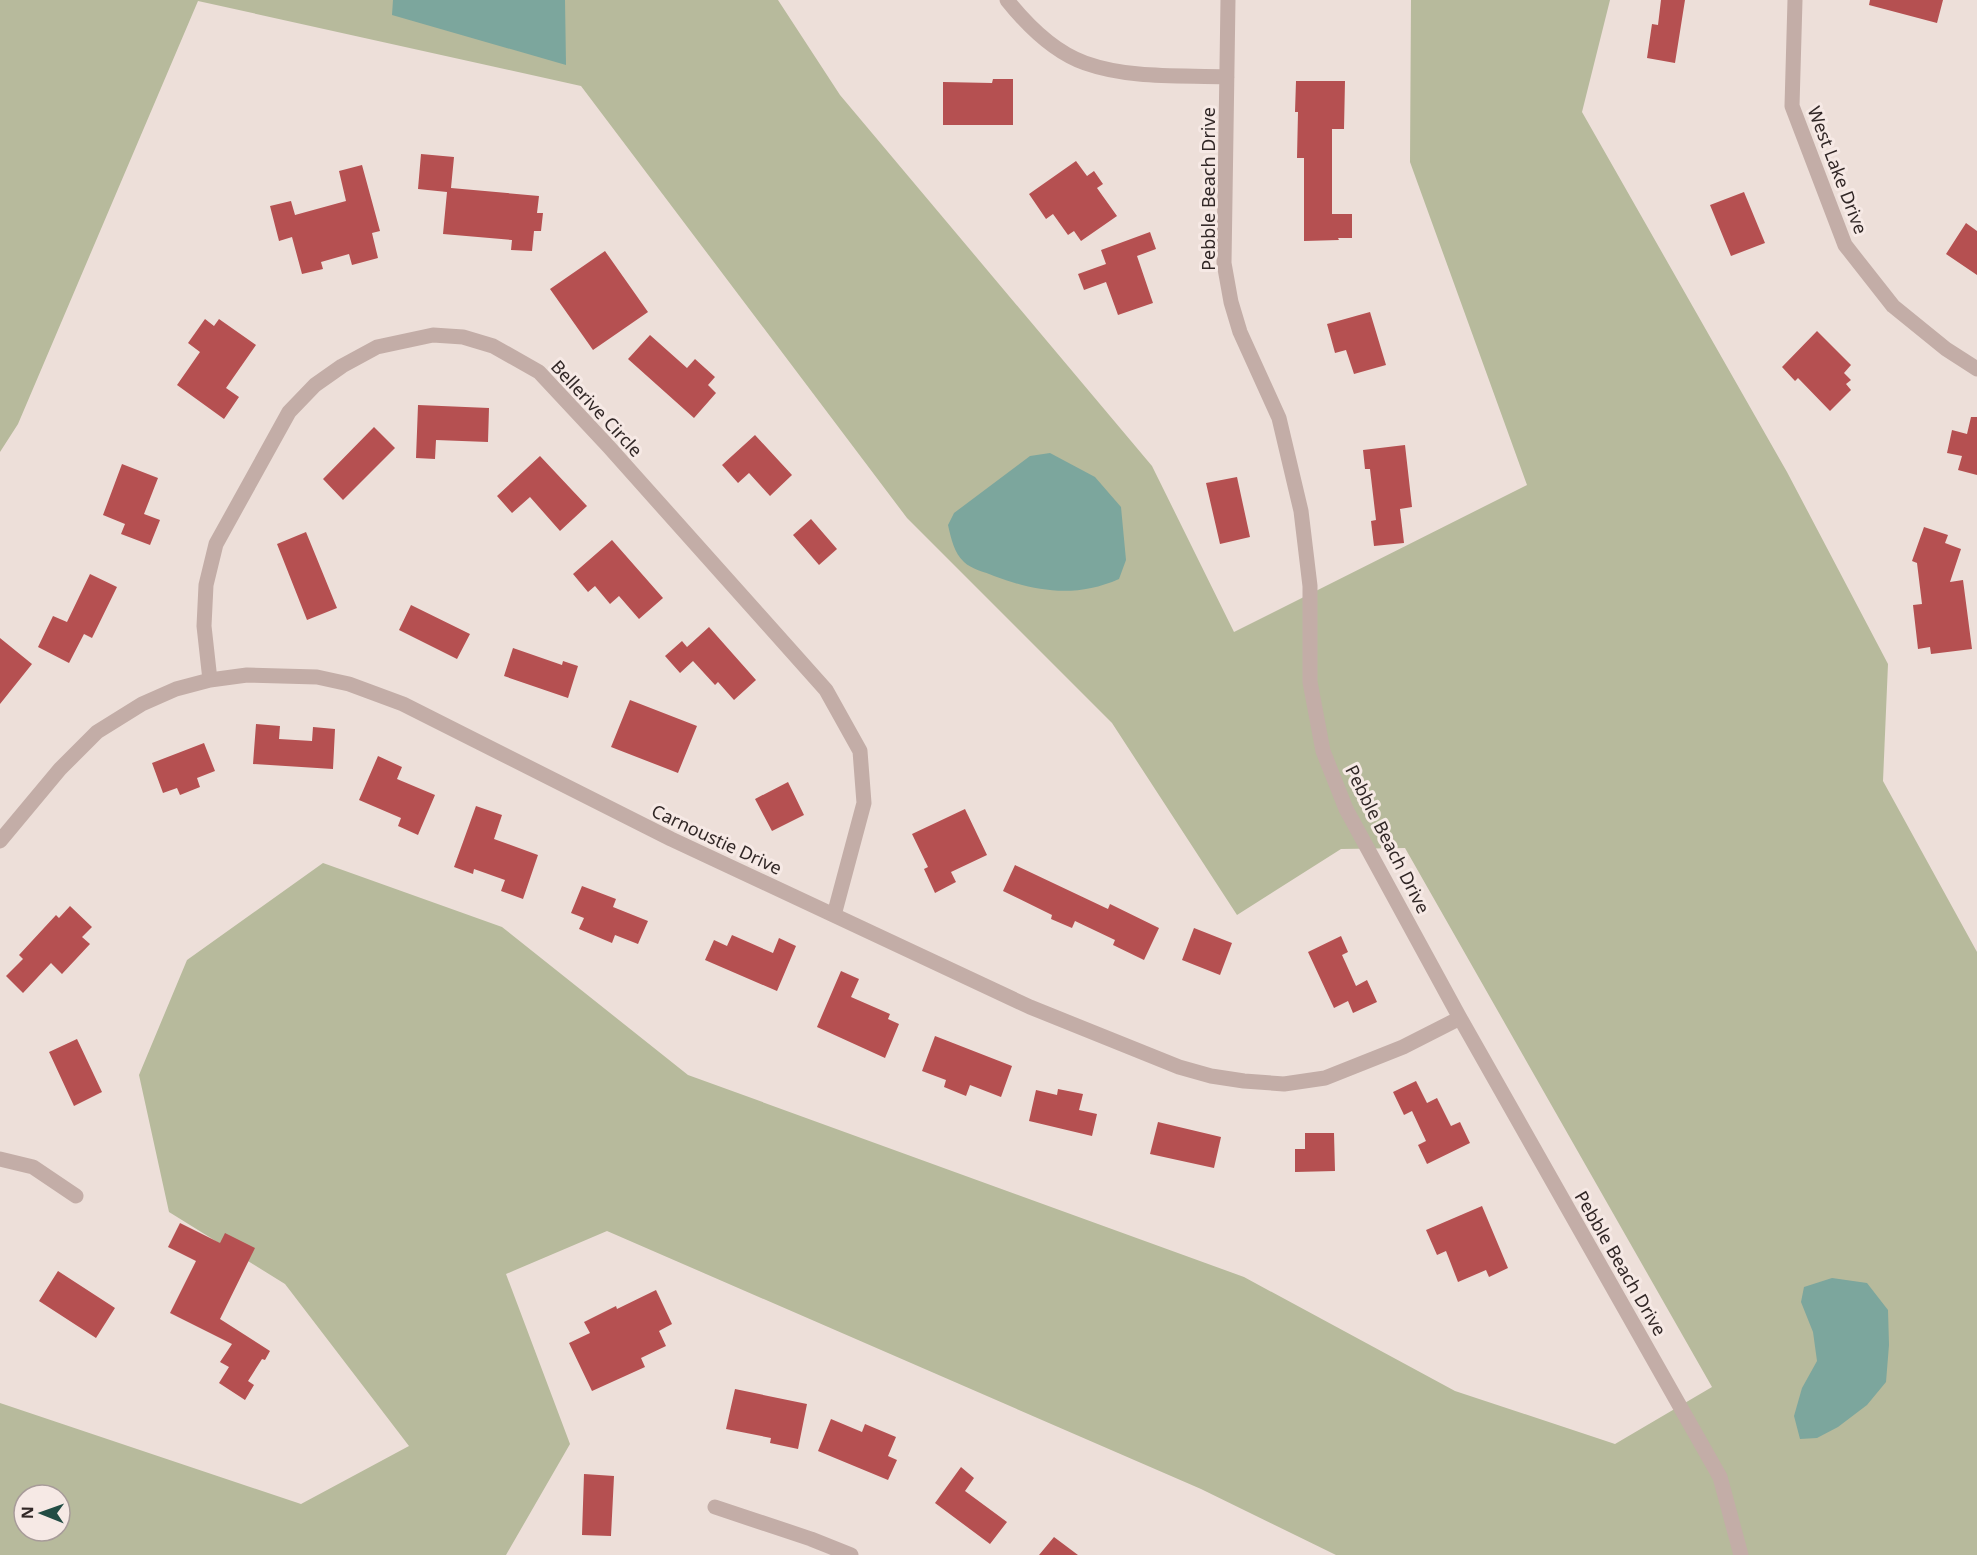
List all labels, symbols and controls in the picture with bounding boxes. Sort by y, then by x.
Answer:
street label: West Lake Drive [1803,103,1873,237]
street label: Pebble Beach Drive [1196,107,1220,271]
street label: Bellerive Circle [546,355,648,461]
street label: Pebble Beach Drive [1340,761,1436,917]
street label: Carnoustie Drive [648,798,786,880]
street label: Pebble Beach Drive [1570,1186,1672,1340]
north arrow [12,1483,72,1543]
text: N [16,1506,38,1519]

